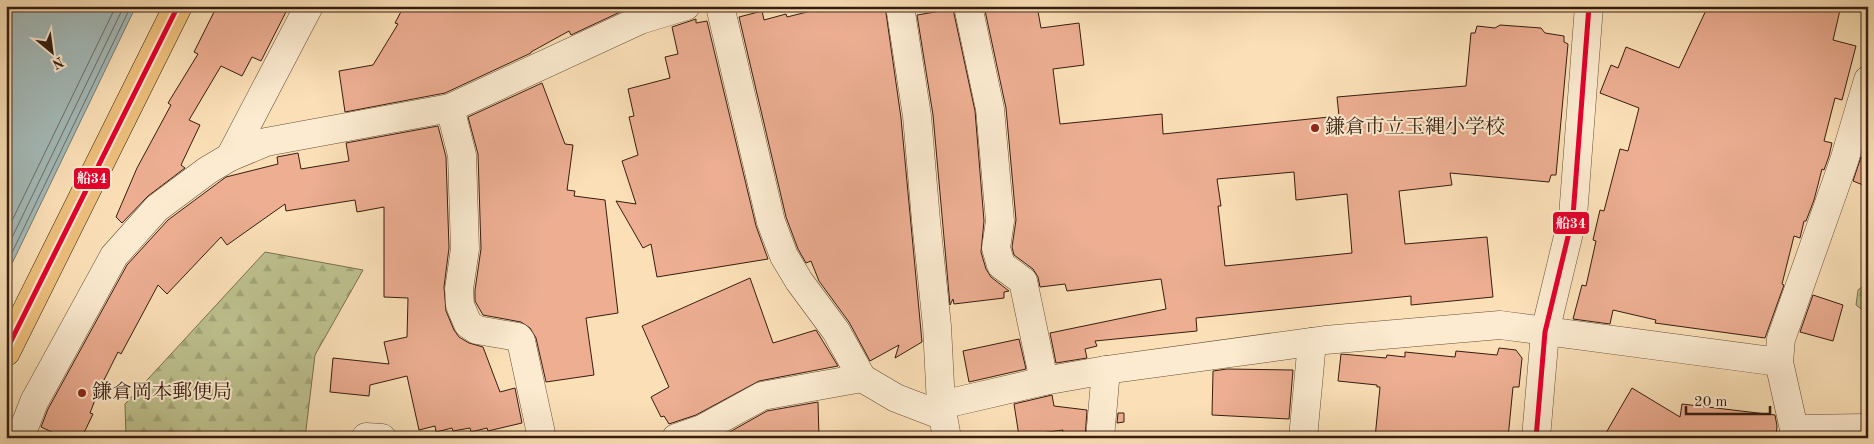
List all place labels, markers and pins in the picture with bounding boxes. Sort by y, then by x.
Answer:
place label: 鎌倉市立玉縄小学校 [1325,116,1505,138]
marker: 鎌倉市立玉縄小学校 [1309,122,1321,134]
place label: 鎌倉岡本郵便局 [92,381,232,403]
marker: 鎌倉岡本郵便局 [76,387,88,399]

